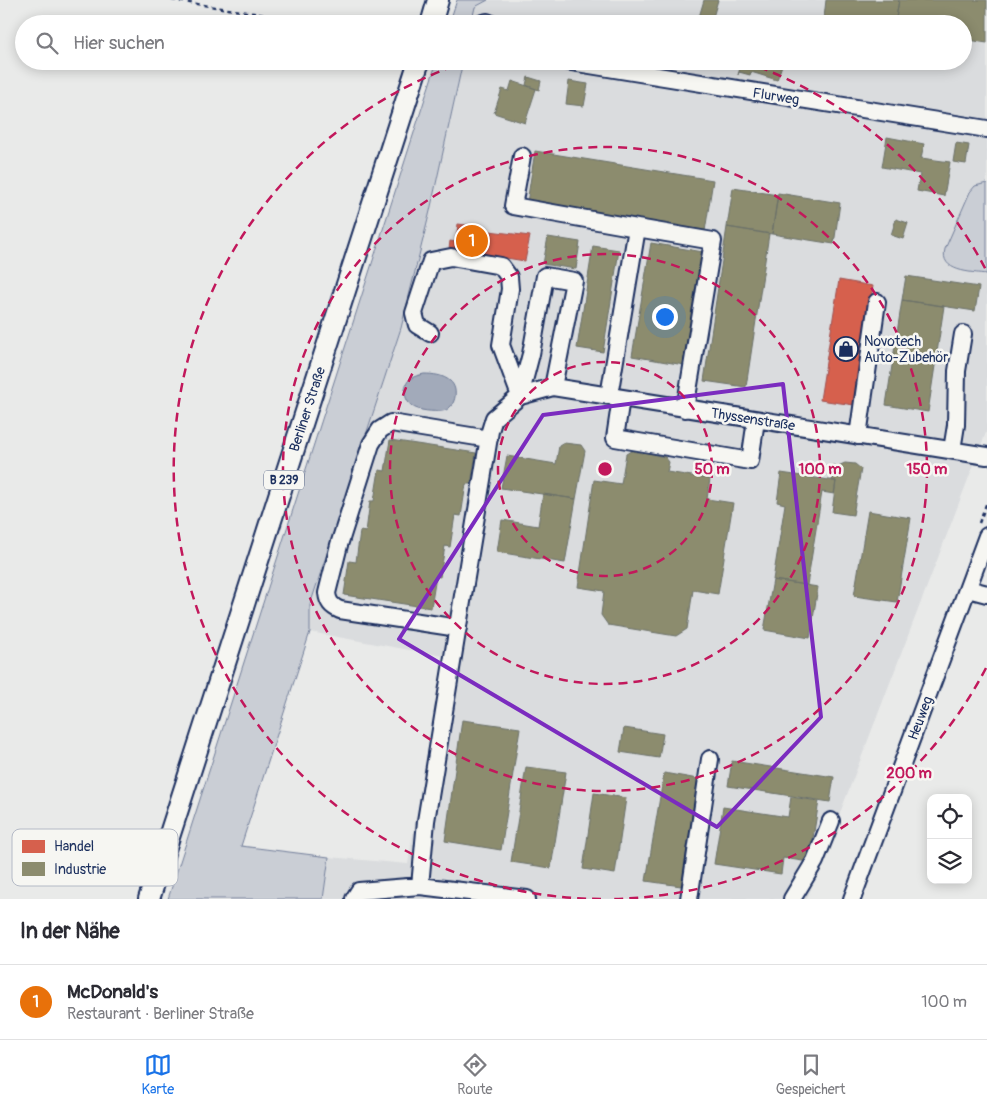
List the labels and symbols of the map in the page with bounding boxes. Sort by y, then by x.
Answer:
street label: Flurweg [751,84,801,109]
pin: 1 [456,222,488,260]
your location [652,304,678,330]
place label: Novotech Auto-Zubehör [864,333,948,366]
shop icon: Novotech Auto-Zubehör [833,336,859,362]
street label: Berliner Straße [286,364,329,454]
street label: Thyssenstraße [710,404,796,435]
centre of rings [596,460,614,478]
text: 50 m [695,460,729,479]
text: 100 m [799,460,841,479]
text: 150 m [907,460,947,479]
road number: B 239 [264,470,304,490]
street label: Heuweg [904,694,937,743]
text: 200 m [886,764,932,783]
legend [12,829,178,886]
text: Handel [54,838,94,855]
text: Industrie [54,861,106,878]

